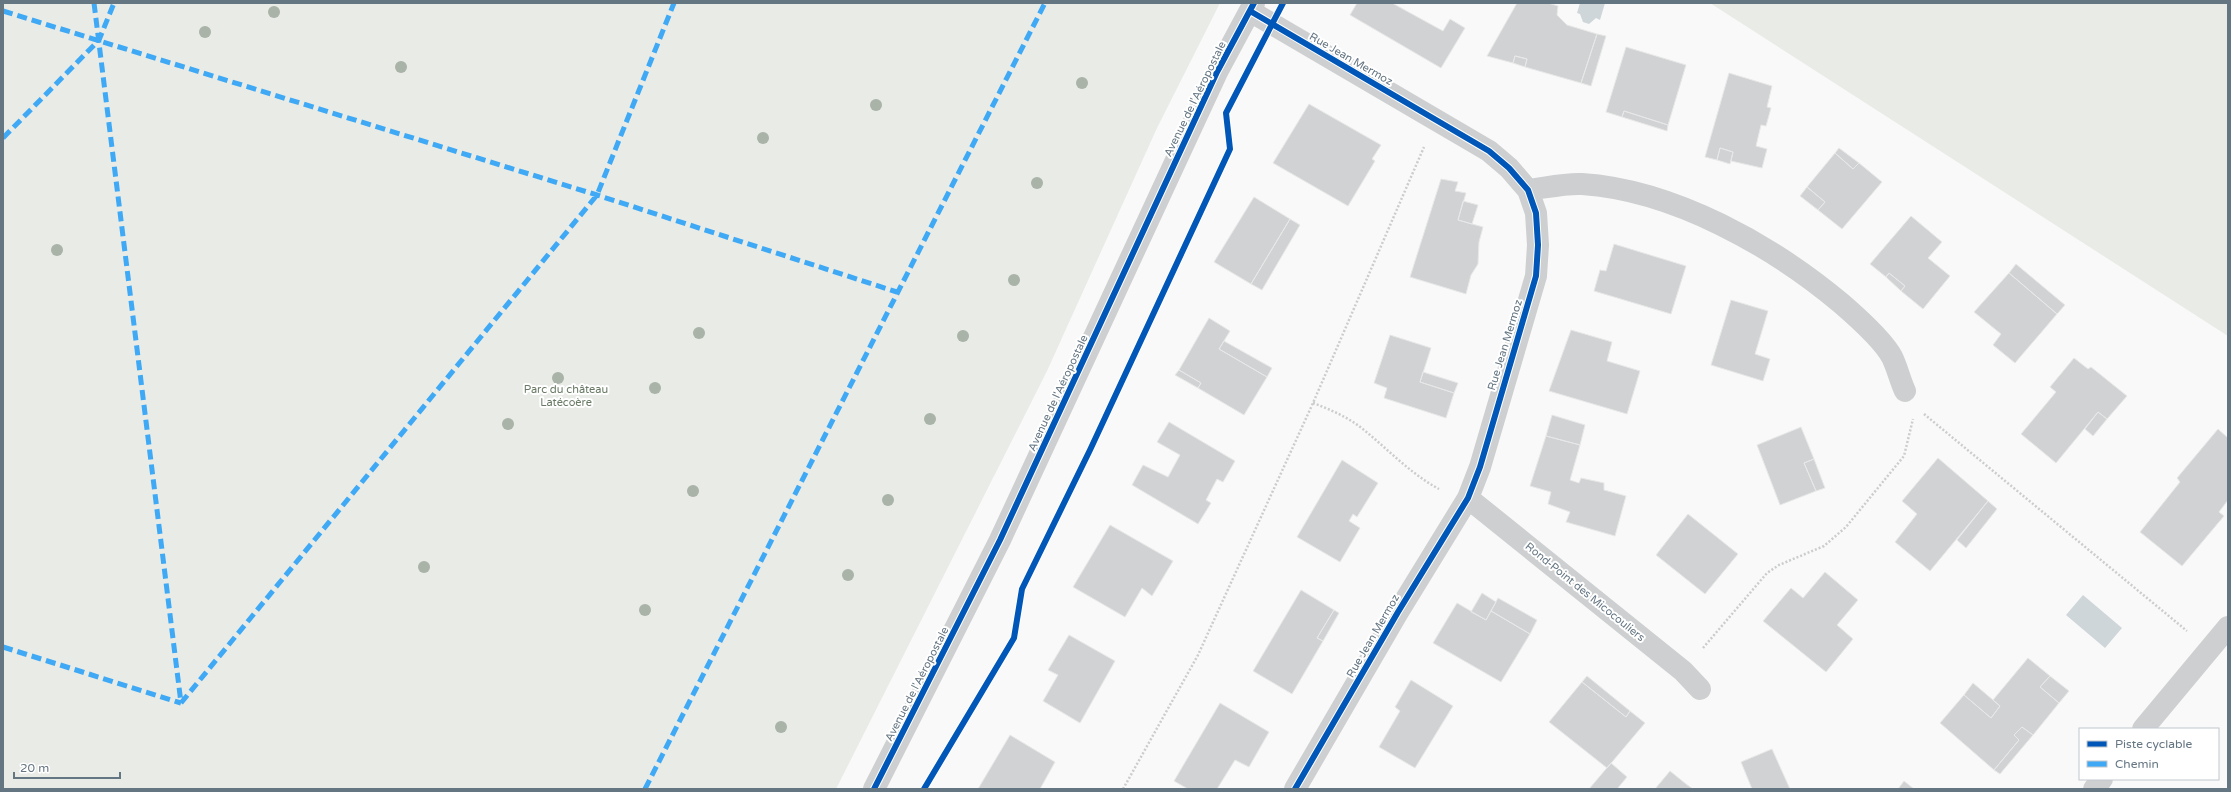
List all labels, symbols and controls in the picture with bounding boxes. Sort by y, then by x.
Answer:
street label: Rue Jean Mermoz [1307,30,1395,88]
street label: Avenue de l'Aéropostale [1161,39,1229,159]
street label: Rue Jean Mermoz [1485,298,1525,392]
street label: Avenue de l'Aéropostale [1025,333,1091,453]
park label: Parc du château Latécoère [524,383,608,409]
street label: Rond-Point des Micocouliers [1523,540,1647,644]
street label: Rue Jean Mermoz [1344,592,1402,680]
street label: Avenue de l'Aéropostale [882,625,952,743]
legend [2079,728,2219,780]
text: Piste cyclable [2115,737,2193,751]
scale bar [14,754,120,780]
text: Chemin [2115,757,2159,771]
text: 20 m [20,761,49,775]

